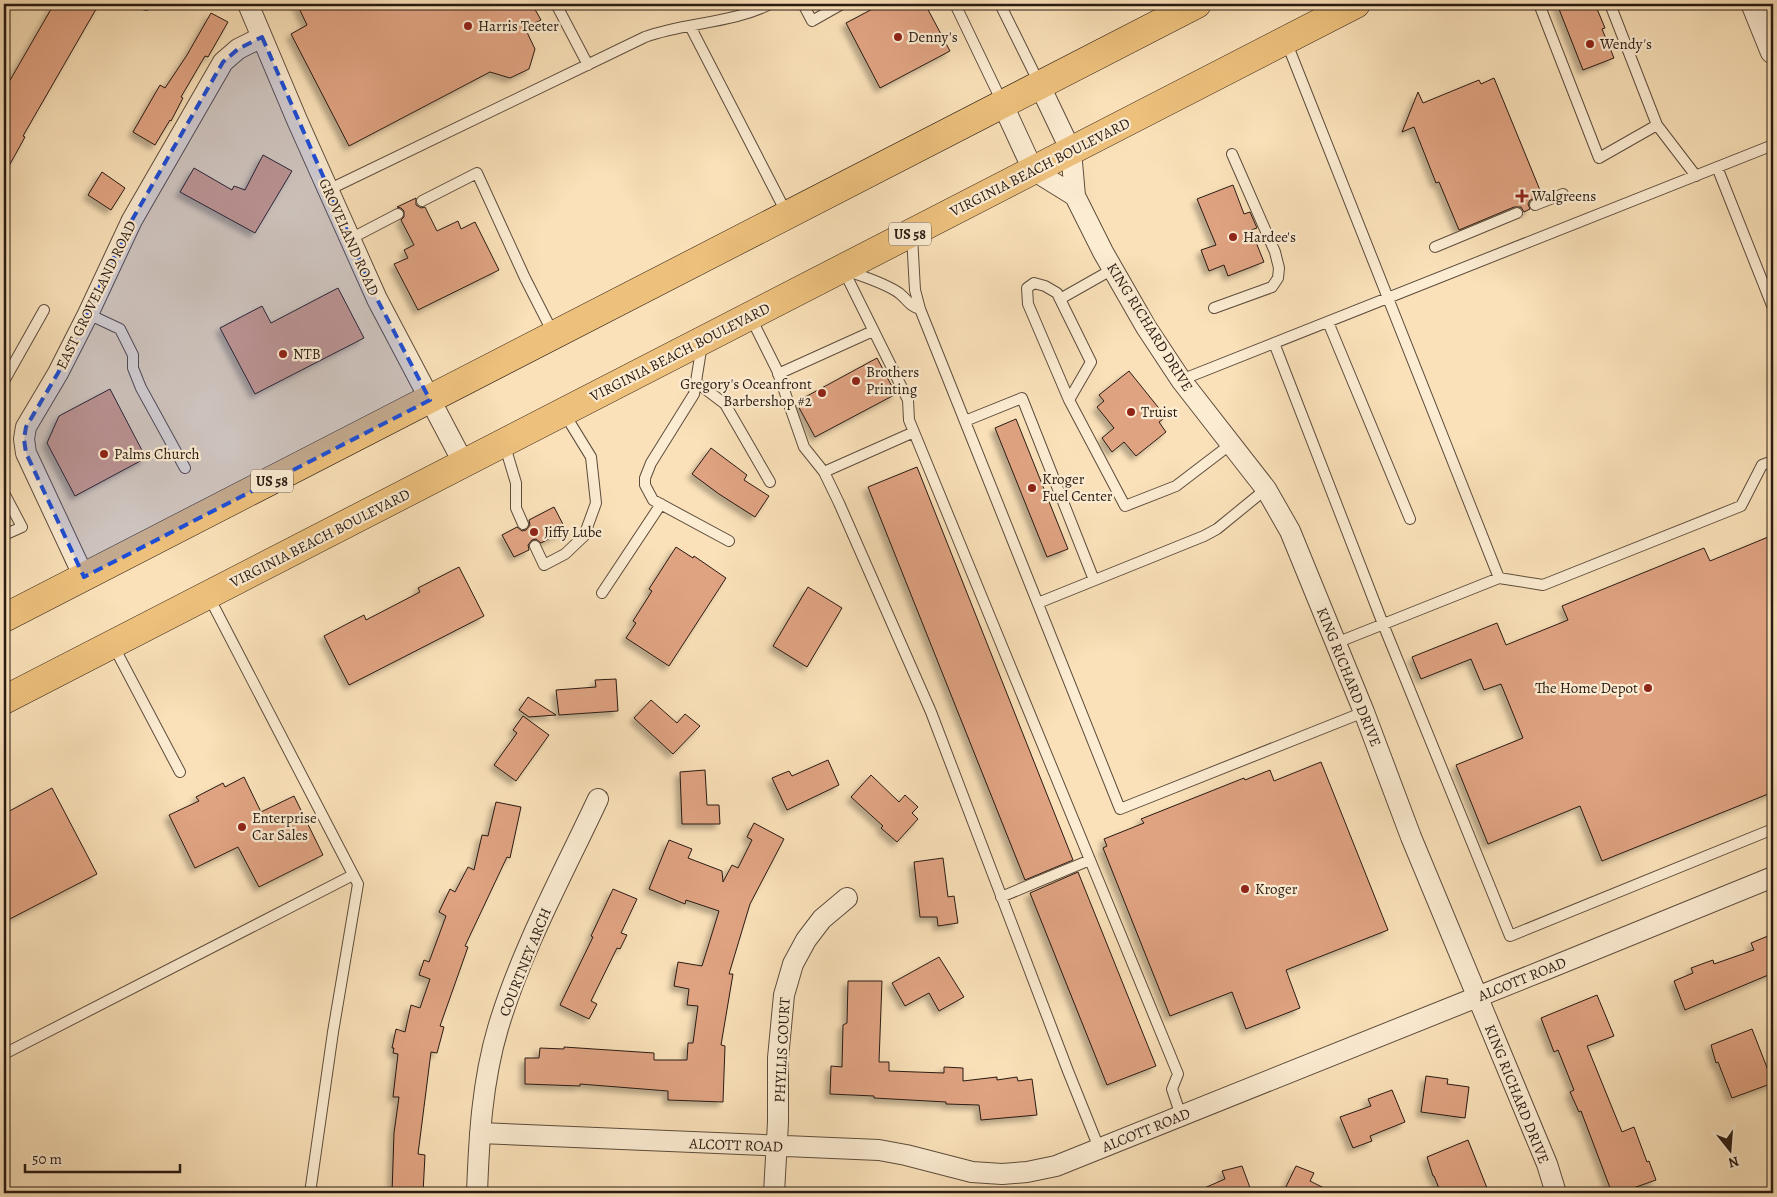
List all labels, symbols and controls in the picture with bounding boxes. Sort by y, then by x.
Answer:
place label: Harris Teeter [478,16,559,36]
marker: Harris Teeter [462,20,474,32]
place label: Denny's [908,27,958,47]
marker: Denny's [892,31,904,43]
place label: Wendy's [1599,34,1652,54]
marker: Wendy's [1584,38,1596,50]
street label: VIRGINIA BEACH BOULEVARD [946,113,1133,222]
street label: GROVELAND ROAD [314,175,384,299]
place label: Walgreens [1531,186,1596,206]
marker: Walgreens [1516,190,1528,202]
street label: EAST GROVELAND ROAD [51,217,141,373]
road number: US 58 [889,222,931,245]
place label: Hardee's [1243,227,1296,247]
marker: Hardee's [1227,231,1239,243]
street label: KING RICHARD DRIVE [1102,259,1198,395]
street label: VIRGINIA BEACH BOULEVARD [586,298,773,407]
place label: NTB [293,344,321,364]
marker: NTB [277,348,289,360]
place label: Brothers Printing [866,362,919,399]
place label: Gregory's Oceanfront Barbershop #2 [680,374,812,411]
marker: Brothers Printing [850,375,862,387]
marker: Gregory's Oceanfront Barbershop #2 [816,387,828,399]
place label: Truist [1141,402,1178,422]
marker: Truist [1125,406,1137,418]
place label: Palms Church [114,444,200,464]
marker: Palms Church [98,448,110,460]
place label: Kroger Fuel Center [1042,469,1113,506]
road number: US 58 [251,470,293,492]
marker: Kroger Fuel Center [1026,482,1038,494]
street label: VIRGINIA BEACH BOULEVARD [226,484,413,593]
place label: Jiffy Lube [544,522,602,542]
marker: Jiffy Lube [528,526,540,538]
street label: KING RICHARD DRIVE [1312,604,1386,750]
place label: The Home Depot [1535,678,1638,698]
marker: The Home Depot [1642,682,1654,694]
place label: Enterprise Car Sales [252,808,317,845]
marker: Enterprise Car Sales [236,821,248,833]
place label: Kroger [1255,879,1298,899]
marker: Kroger [1239,883,1251,895]
street label: COURTNEY ARCH [494,905,556,1019]
street label: ALCOTT ROAD [1474,952,1569,1006]
street label: PHYLLIS COURT [769,996,795,1103]
street label: KING RICHARD DRIVE [1480,1021,1554,1167]
street label: ALCOTT ROAD [1098,1103,1193,1157]
north arrow [1704,1124,1754,1174]
street label: ALCOTT ROAD [688,1133,783,1157]
scale bar [25,1142,180,1174]
text: 50 m [32,1149,62,1169]
text: N [1726,1151,1741,1173]

